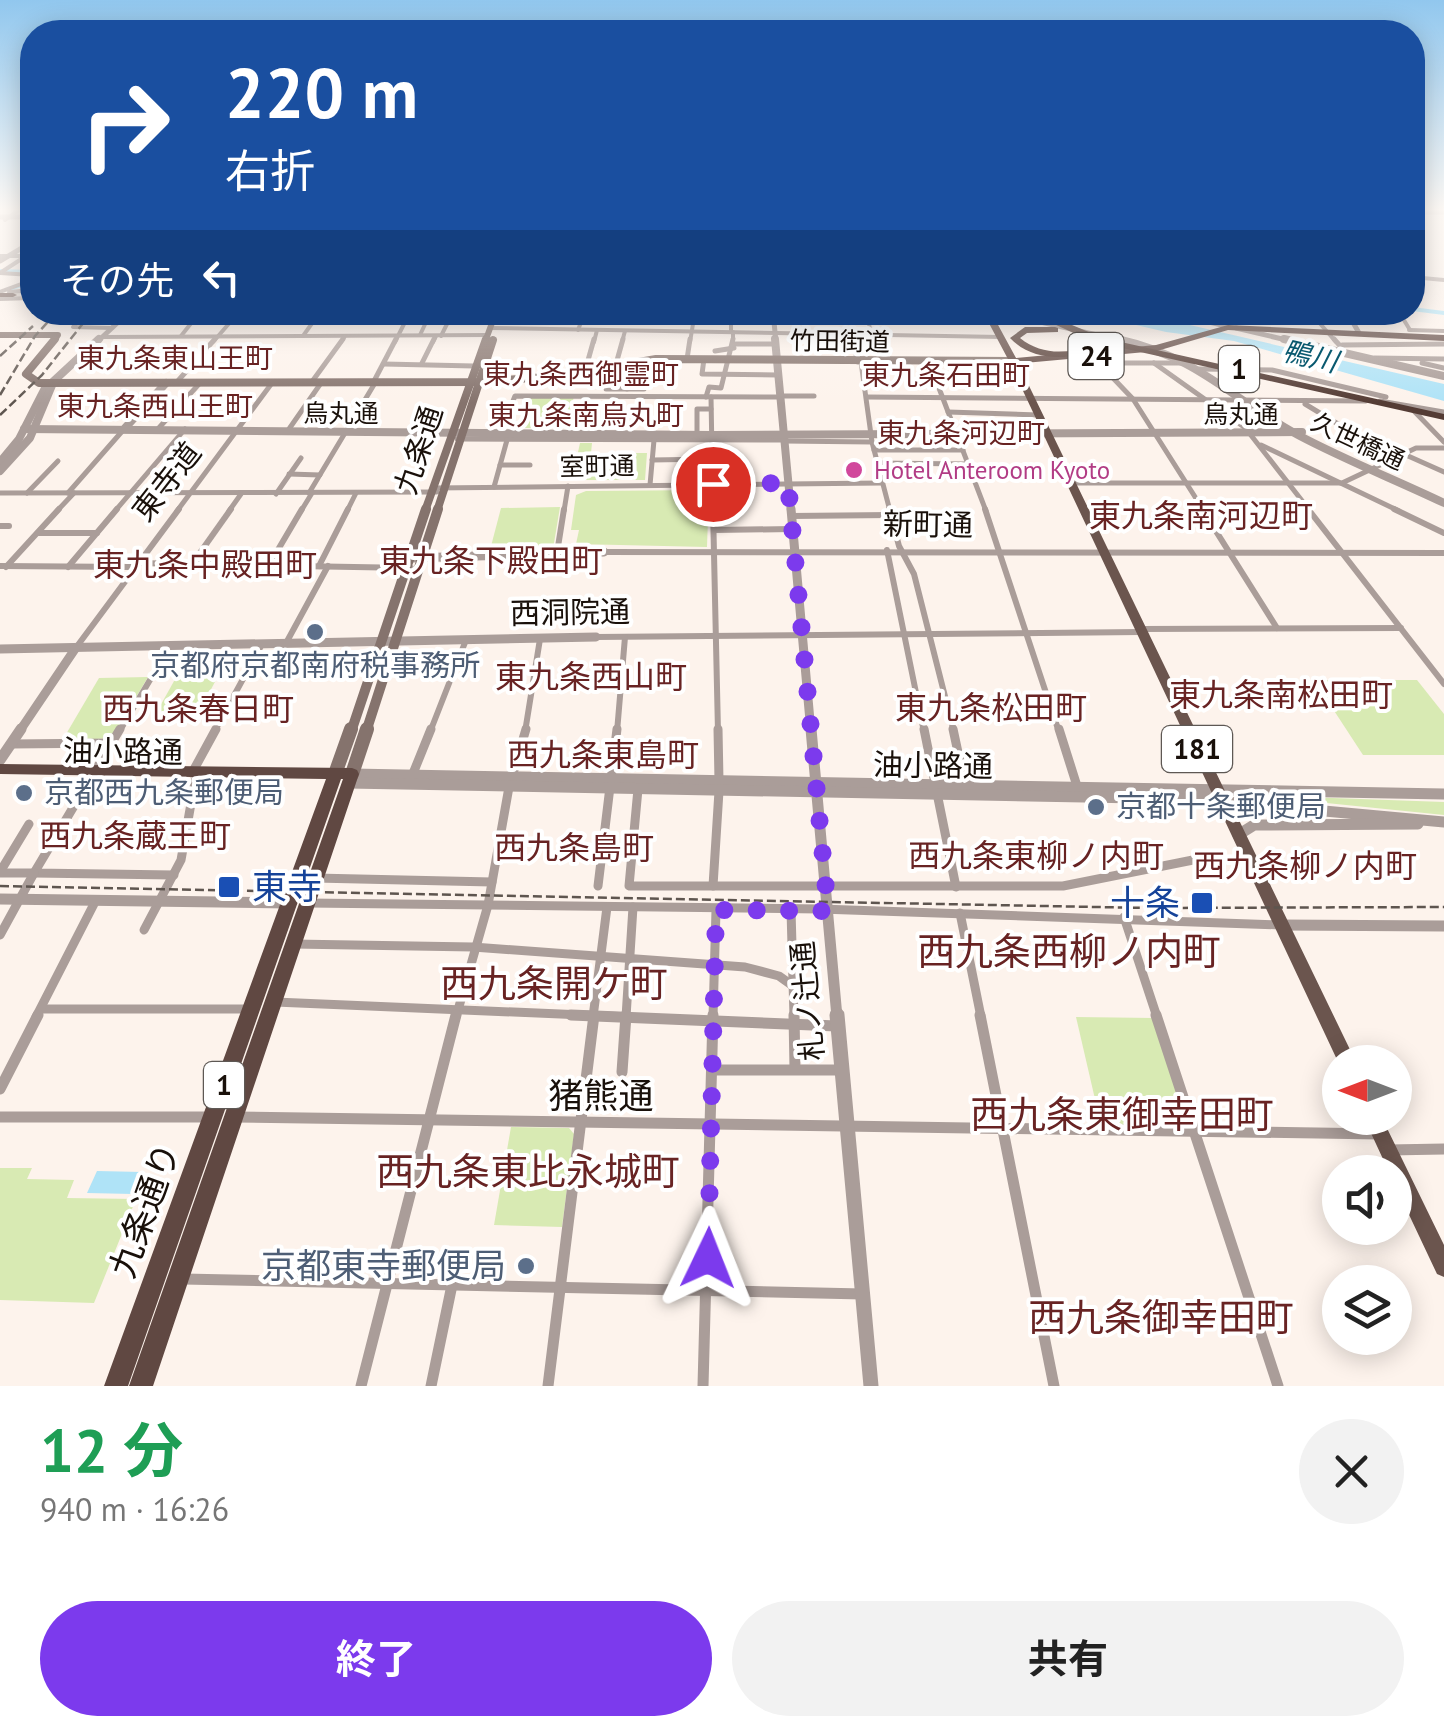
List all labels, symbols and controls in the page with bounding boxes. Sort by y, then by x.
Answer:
text: 220 m [225,47,418,137]
icon: right [60,60,190,190]
text: 右折 [225,141,315,199]
icon: left [194,250,249,305]
text: その先 [60,255,174,304]
street label: 竹田街道 [790,324,890,358]
water label: 鴨川 [1279,331,1344,381]
road number: 24 [1068,333,1124,379]
district label: 東九条東山王町 [77,339,273,376]
road number: 1 [1219,346,1259,392]
district label: 東九条西御霊町 [483,355,679,392]
district label: 東九条石田町 [862,356,1030,393]
district label: 東九条西山王町 [57,387,253,424]
district label: 東九条南烏丸町 [488,396,684,433]
street label: 烏丸通 [303,397,379,429]
street label: 烏丸通 [1203,398,1279,430]
street label: 九条通 [385,401,450,498]
street label: 久世橋通 [1306,405,1410,477]
district label: 東九条河辺町 [877,414,1045,451]
street label: 東寺道 [123,434,209,529]
pin [671,442,756,527]
street label: 室町通 [559,449,635,483]
place label: Hotel Anteroom Kyoto [874,454,1110,486]
icon: arrive [686,457,741,512]
marker: Hotel Anteroom Kyoto [843,459,865,481]
district label: 東九条南河辺町 [1089,494,1313,536]
street label: 新町通 [883,503,973,544]
district label: 東九条下殿田町 [379,539,603,581]
district label: 東九条中殿田町 [93,543,317,585]
street label: 西洞院通 [510,591,630,632]
marker: 京都府京都南府税事務所 [304,621,326,643]
place label: 京都府京都南府税事務所 [150,645,480,684]
district label: 東九条西山町 [495,655,687,697]
district label: 東九条南松田町 [1169,673,1393,715]
district label: 東九条松田町 [895,686,1087,728]
district label: 西九条春日町 [102,687,294,729]
road number: 181 [1162,726,1232,772]
street label: 油小路通 [63,730,183,771]
district label: 西九条東島町 [507,733,699,775]
street label: 油小路通 [873,744,993,785]
place label: 京都西九条郵便局 [44,772,284,811]
marker: 京都西九条郵便局 [13,782,35,804]
place label: 京都十条郵便局 [1116,786,1326,825]
marker: 京都十条郵便局 [1085,796,1107,818]
district label: 西九条蔵王町 [39,814,231,856]
district label: 西九条島町 [494,826,654,868]
district label: 西九条東柳ノ内町 [908,834,1164,876]
district label: 西九条柳ノ内町 [1193,844,1417,886]
place label: 東寺 [252,863,322,909]
marker: 東寺 [216,874,242,900]
place label: 十条 [1110,879,1180,925]
marker: 十条 [1189,890,1215,916]
district label: 西九条西柳ノ内町 [917,926,1221,975]
street label: 札ノ辻通 [782,940,831,1063]
district label: 西九条開ケ町 [440,958,668,1007]
north arrow [1322,1045,1412,1135]
map controls [1322,1045,1412,1355]
road number: 1 [204,1062,244,1108]
street label: 猪熊通 [548,1072,654,1118]
district label: 西九条東御幸田町 [970,1089,1274,1138]
street label: 九条通り [99,1136,190,1283]
district label: 西九条東比永城町 [376,1146,680,1195]
button: sound [1322,1155,1412,1245]
position arrow [656,1206,760,1310]
place label: 京都東寺郵便局 [261,1242,506,1288]
marker: 京都東寺郵便局 [515,1255,537,1277]
button: layers [1322,1265,1412,1355]
district label: 西九条御幸田町 [1028,1292,1294,1341]
text: 12 分 [40,1411,183,1489]
button: close [1299,1419,1404,1524]
text: 940 m · 16:26 [40,1488,229,1530]
button: 終了 [40,1601,712,1716]
button: 共有 [732,1601,1404,1716]

